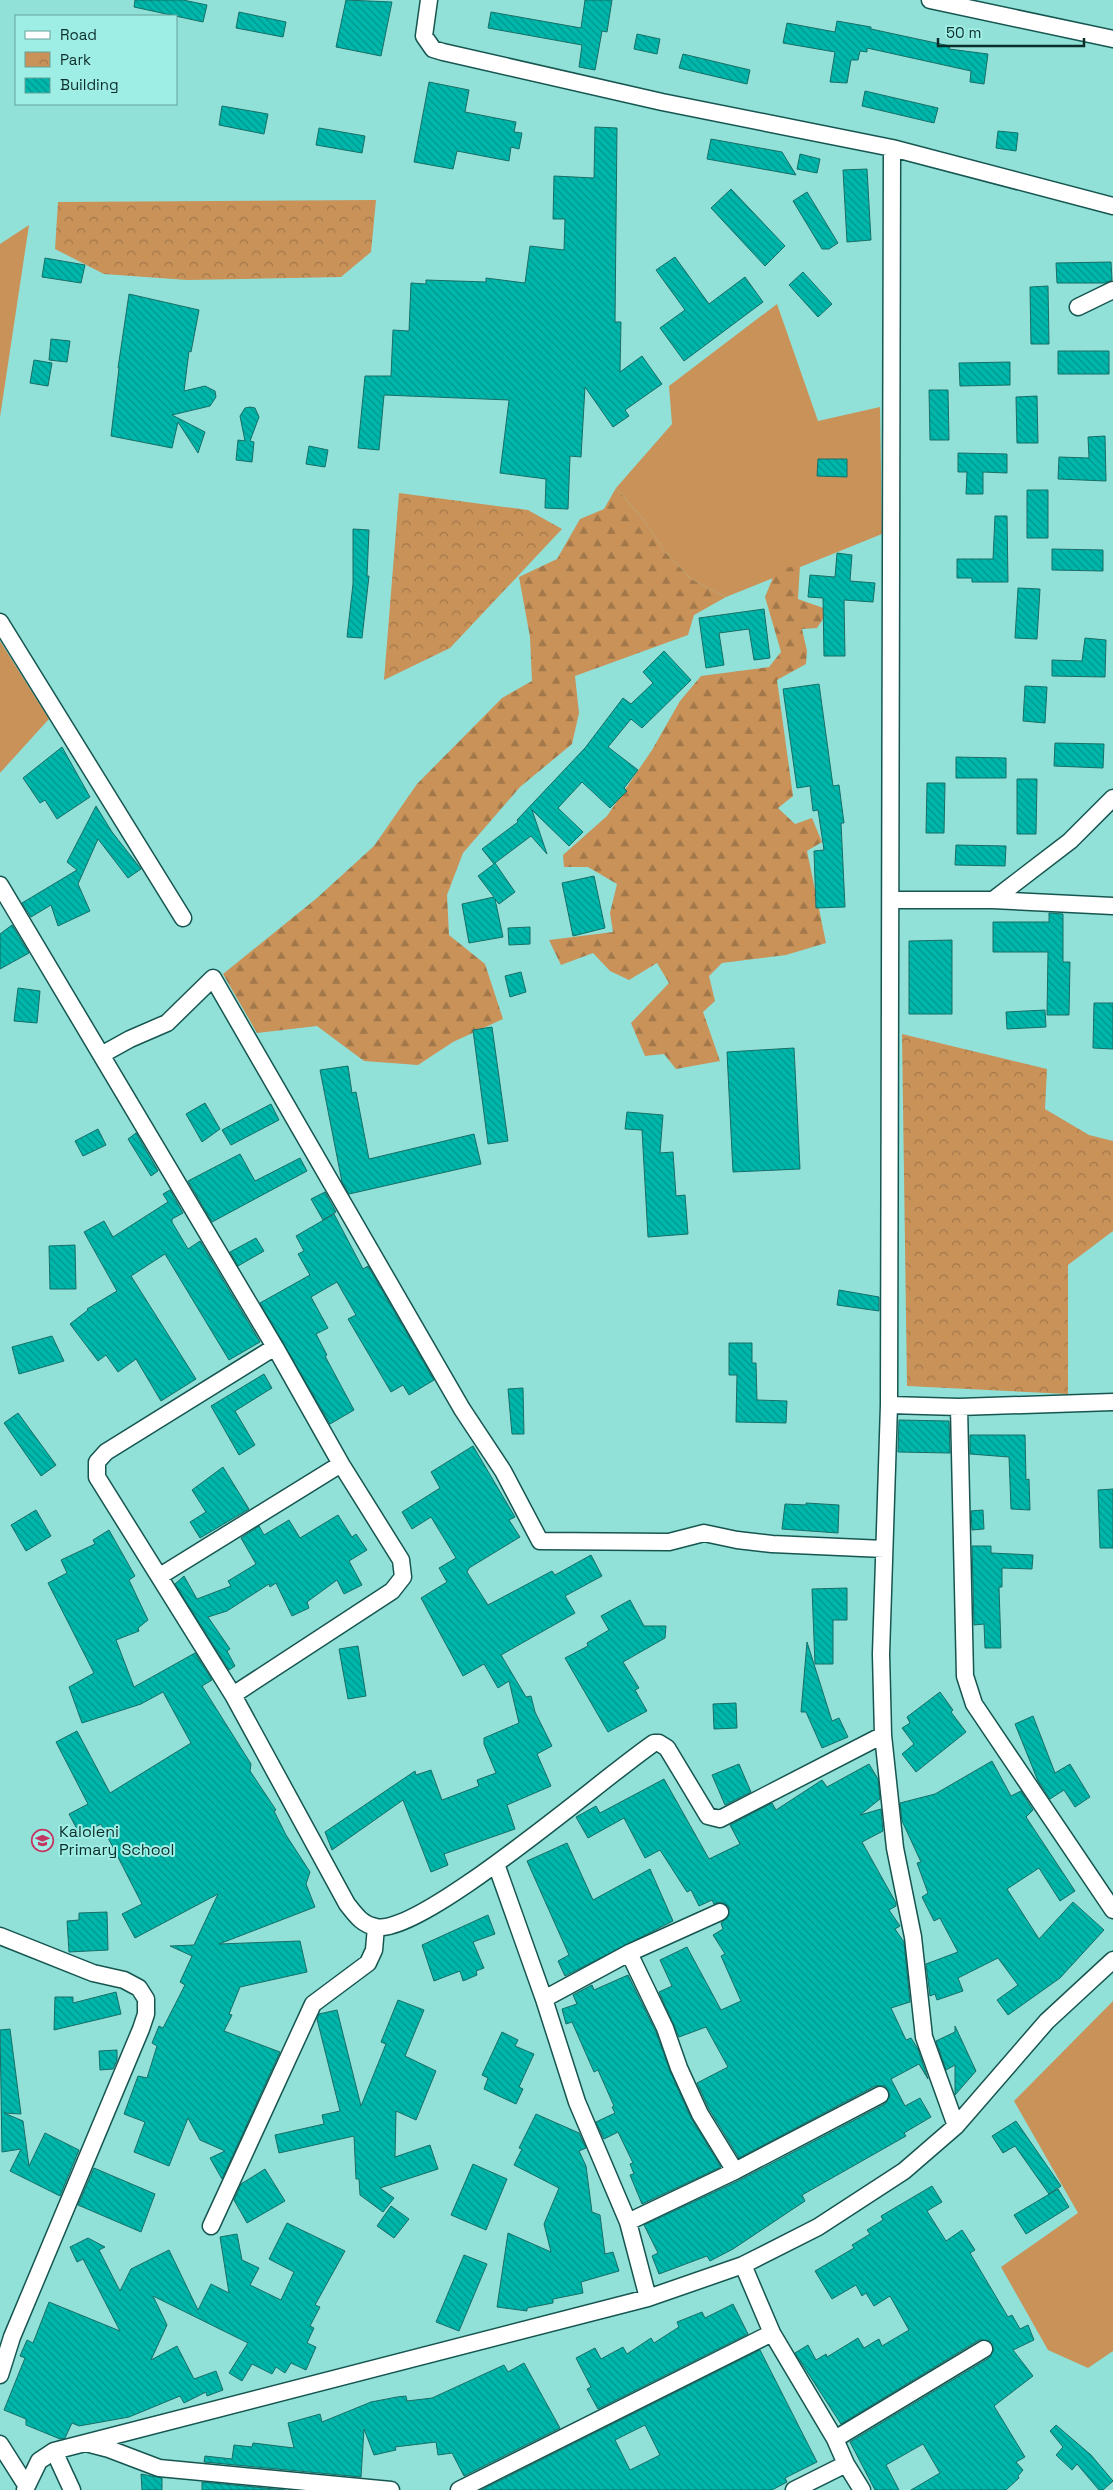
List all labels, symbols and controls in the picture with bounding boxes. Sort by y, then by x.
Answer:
legend [15,15,178,105]
scale bar [938,15,1084,47]
text: 50 m [946,23,981,42]
text: Road [60,25,97,44]
text: Park [60,50,91,69]
text: Building [60,75,119,94]
place label: Kaloleni Primary School [59,1821,174,1860]
school or university icon: Kaloleni Primary School [31,1828,55,1852]

